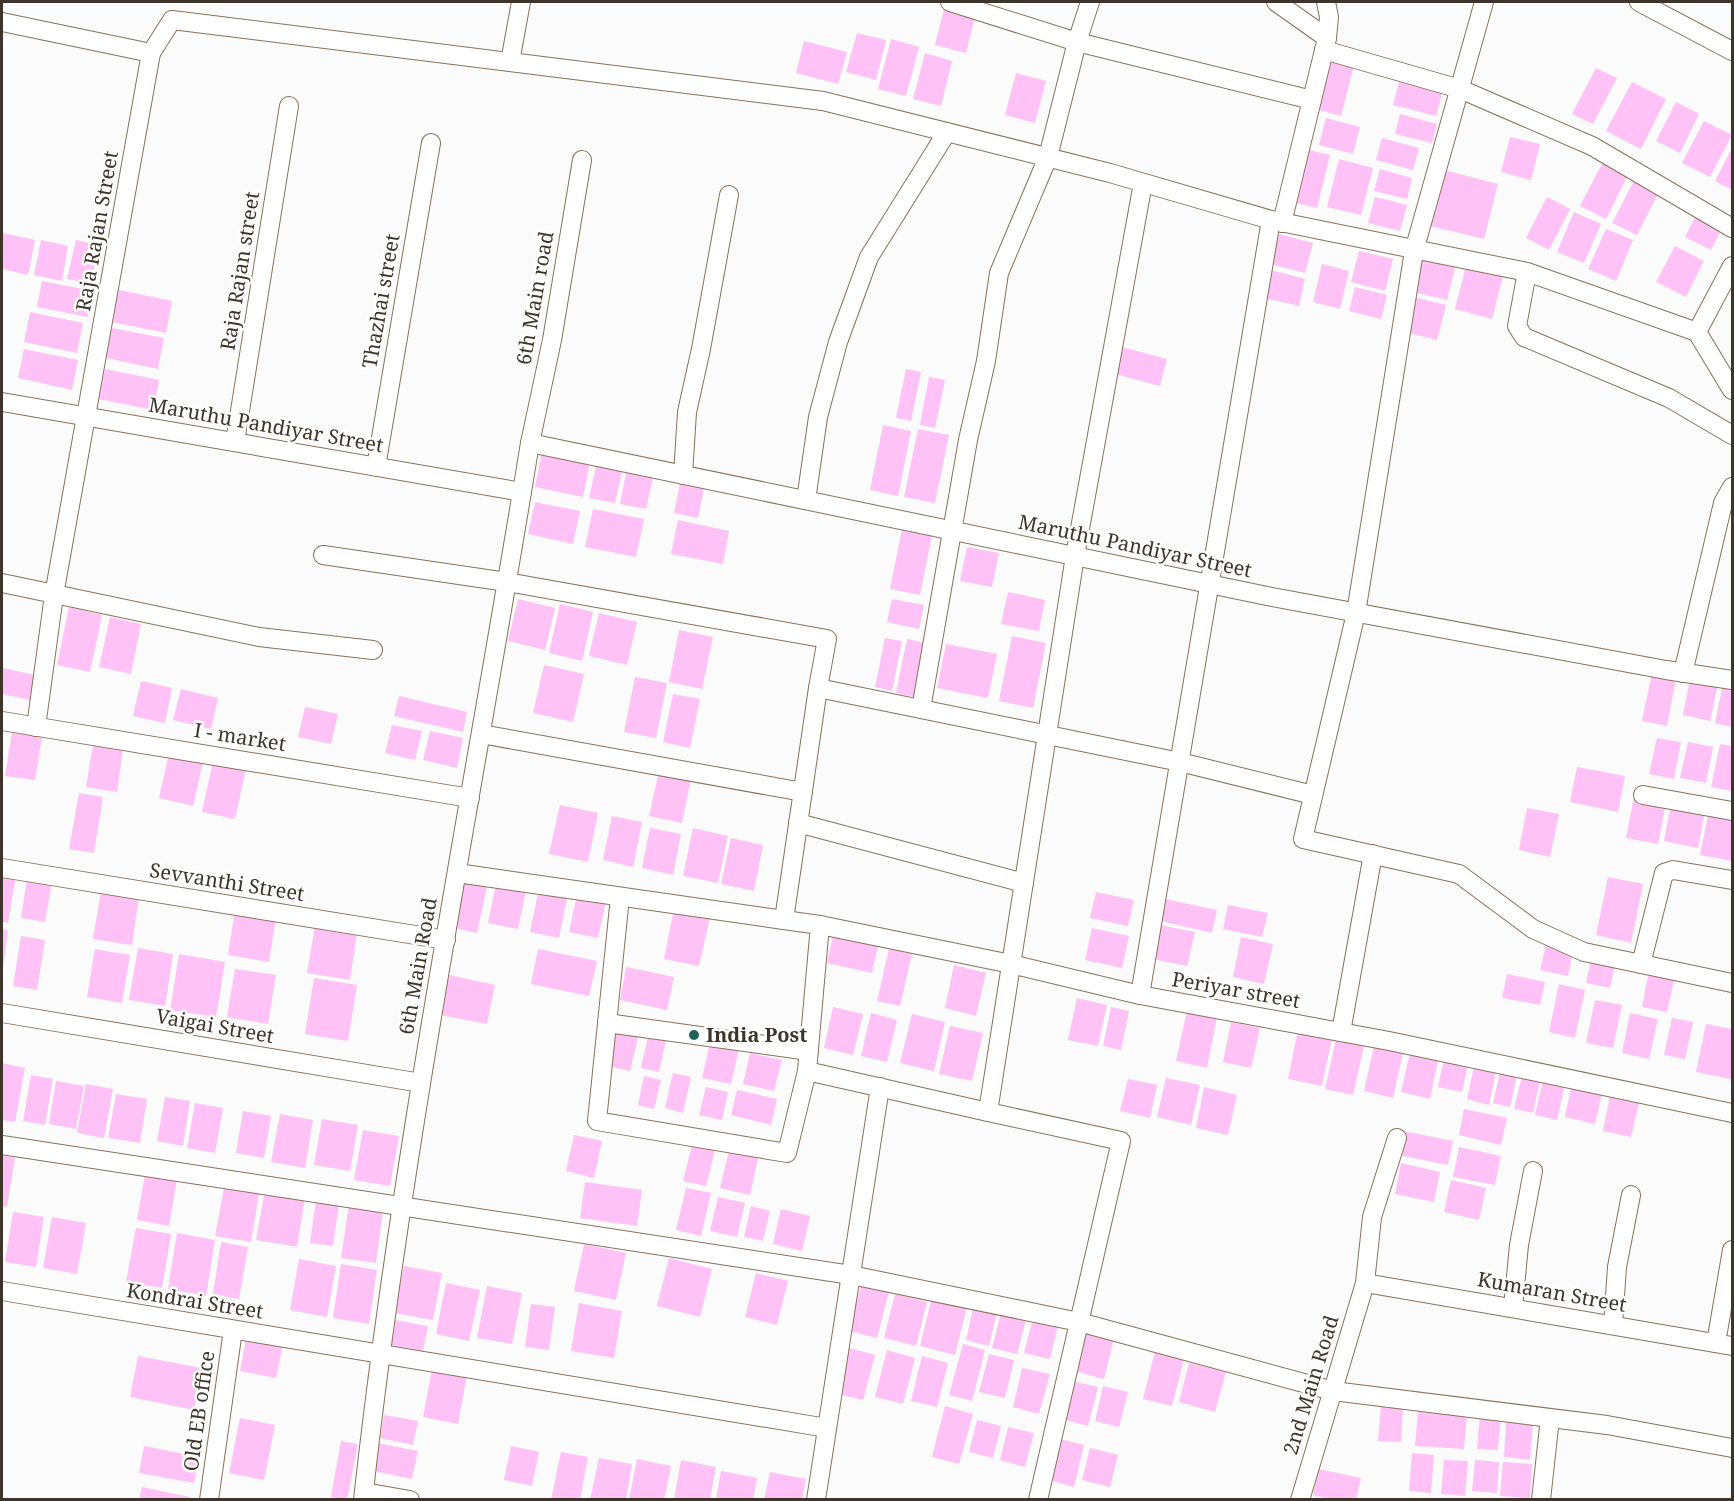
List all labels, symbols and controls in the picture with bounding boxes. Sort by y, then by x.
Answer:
street label: Raja Rajan Street [69,149,124,313]
street label: Raja Rajan street [214,190,265,352]
street label: 6th Main road [509,229,560,367]
street label: Thazhai street [355,232,406,370]
street label: Maruthu Pandiyar Street [147,391,385,458]
street label: Maruthu Pandiyar Street [1016,508,1254,583]
street label: I - market [192,716,288,757]
street label: Sevvanthi Street [148,856,306,907]
street label: 6th Main Road [392,895,443,1037]
street label: Periyar street [1170,965,1302,1014]
street label: Vaigai Street [154,1002,276,1049]
place label: India Post [706,1021,807,1048]
marker: India Post [687,1028,701,1042]
street label: Kumaran Street [1476,1265,1629,1318]
street label: Kondrai Street [125,1276,265,1325]
street label: 2nd Main Road [1277,1312,1345,1458]
street label: Old EB office [177,1349,220,1473]

